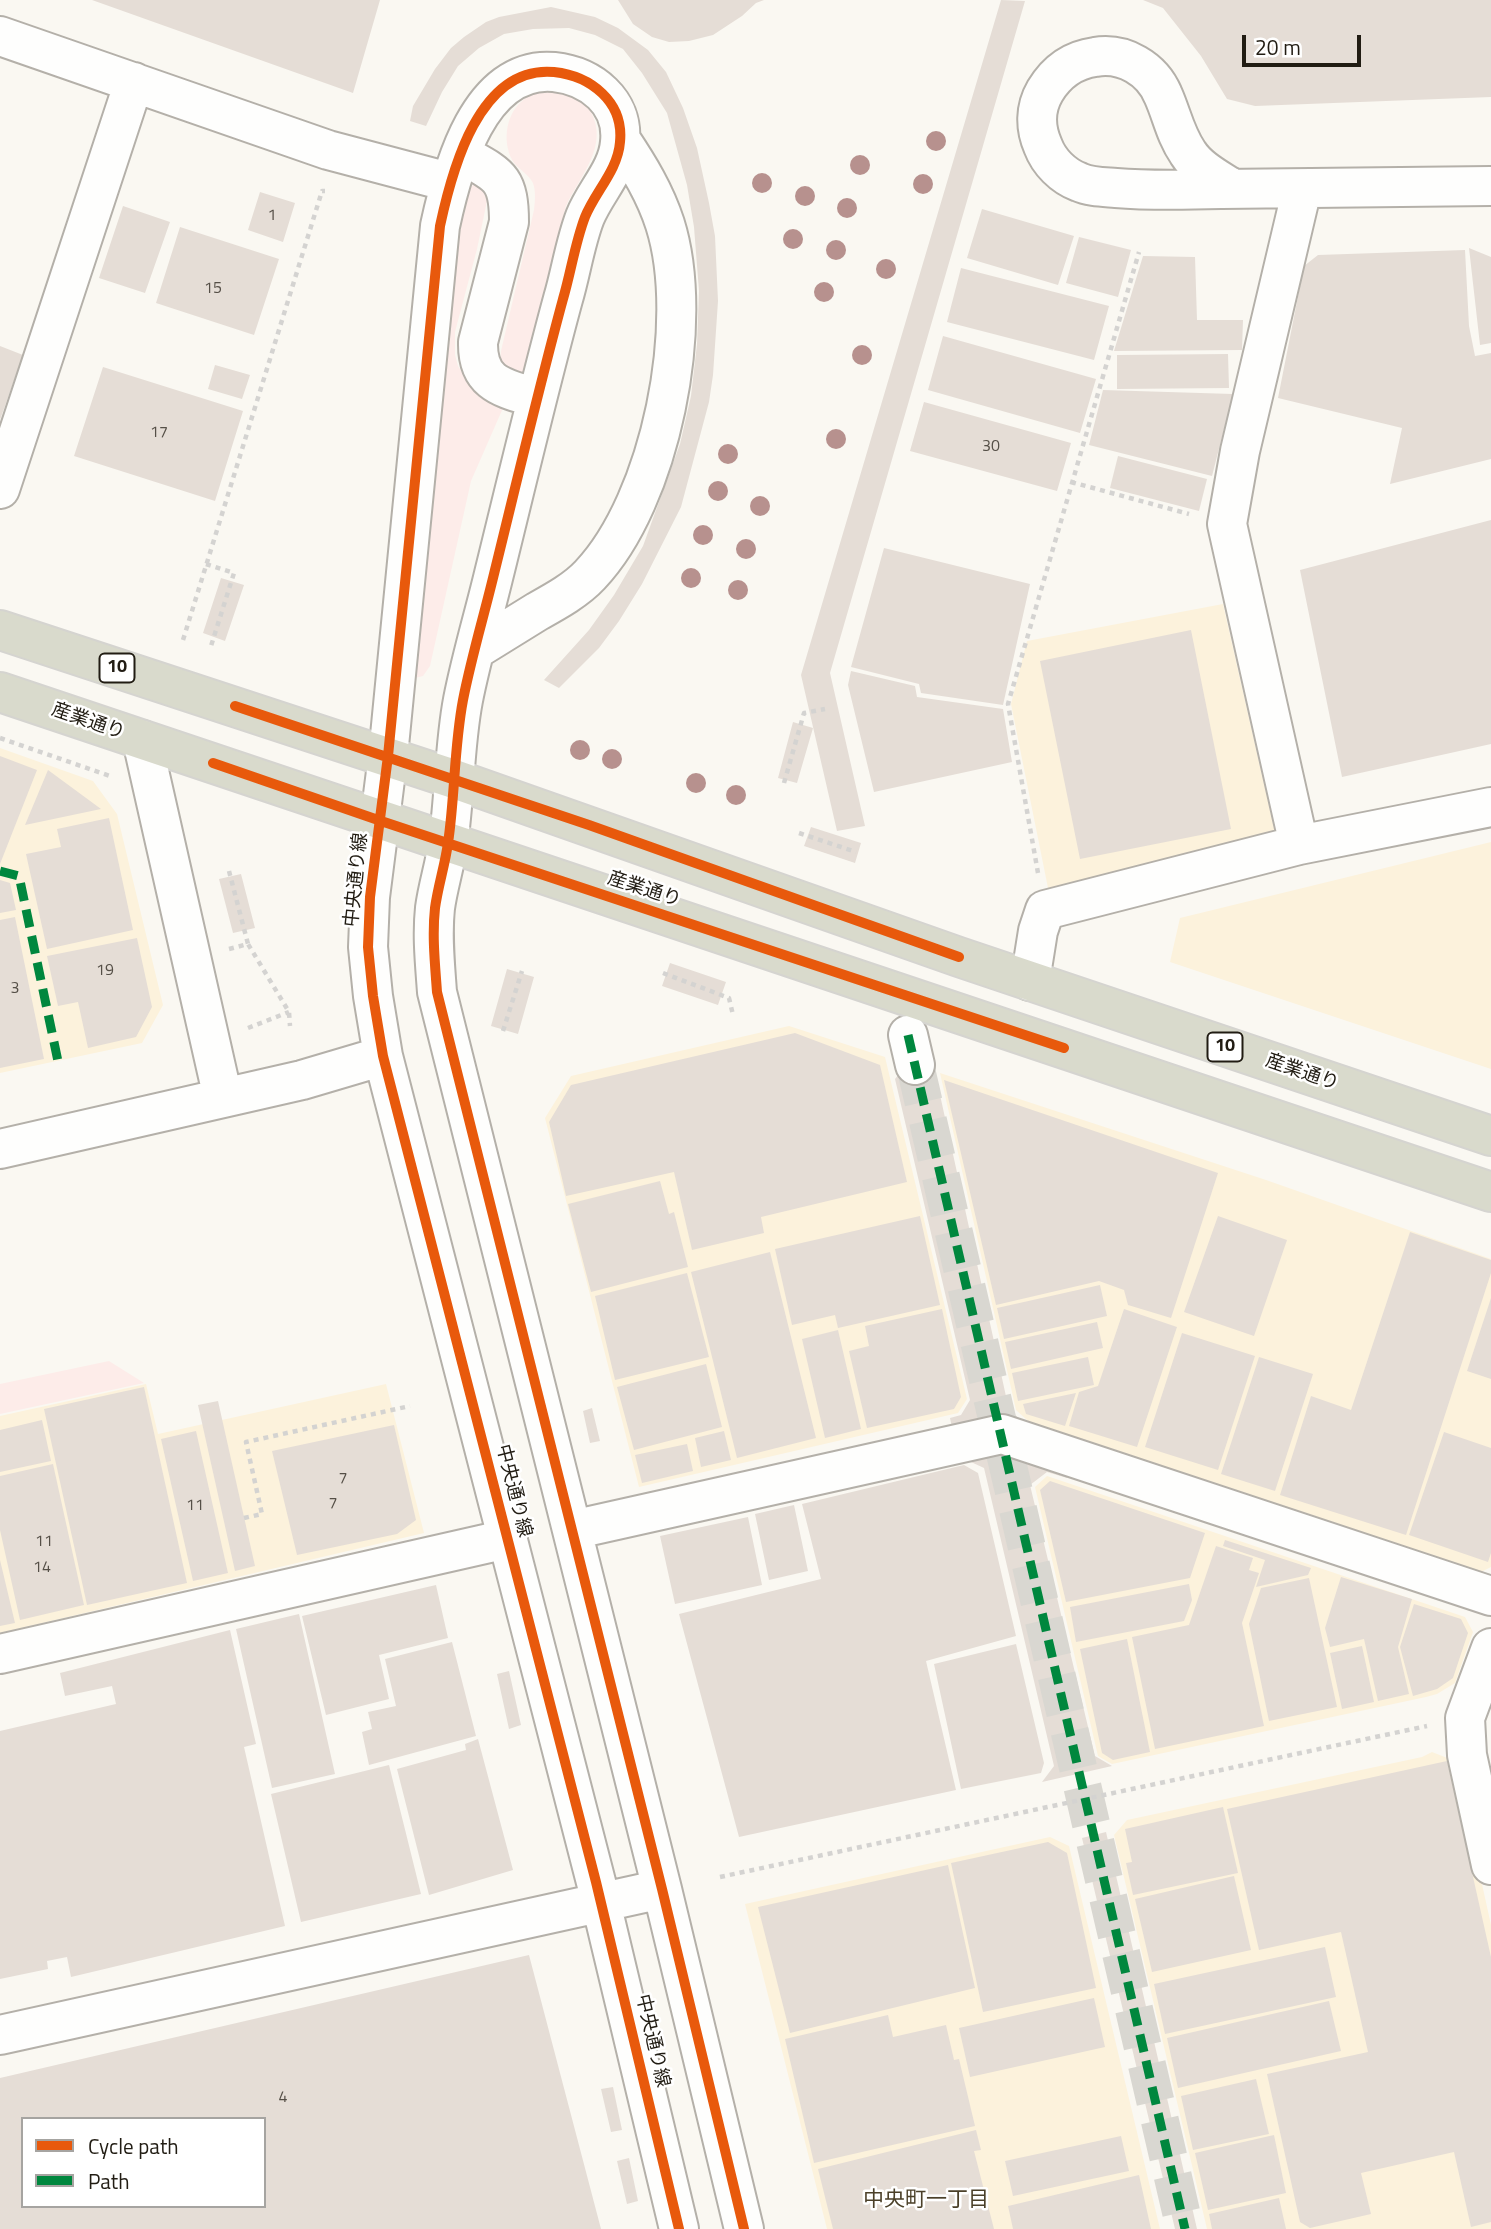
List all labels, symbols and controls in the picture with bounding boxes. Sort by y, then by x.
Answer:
scale bar [1246,21,1365,65]
text: 20 m [1255,31,1301,63]
house number: 1 [268,206,276,226]
house number: 15 [204,279,222,299]
house number: 17 [150,423,168,443]
house number: 30 [982,437,1000,457]
road number: 10 [100,654,134,682]
street label: 産業通り [48,699,128,745]
street label: 中央通り線 [341,832,373,928]
street label: 産業通り [604,867,684,913]
house number: 19 [96,961,114,981]
house number: 3 [11,979,19,999]
road number: 10 [1208,1032,1242,1062]
street label: 産業通り [1262,1050,1342,1096]
street label: 中央通り線 [490,1442,536,1540]
house number: 7 [339,1469,347,1489]
house number: 7 [329,1494,337,1514]
house number: 11 [186,1496,204,1516]
house number: 11 [35,1532,53,1552]
house number: 14 [33,1558,51,1578]
street label: 中央通り線 [630,1992,674,2090]
house number: 4 [279,2088,287,2108]
legend [21,2117,266,2208]
text: Cycle path [88,2130,179,2162]
text: Path [88,2165,130,2197]
district label: 中央町一丁目 [863,2188,989,2214]

